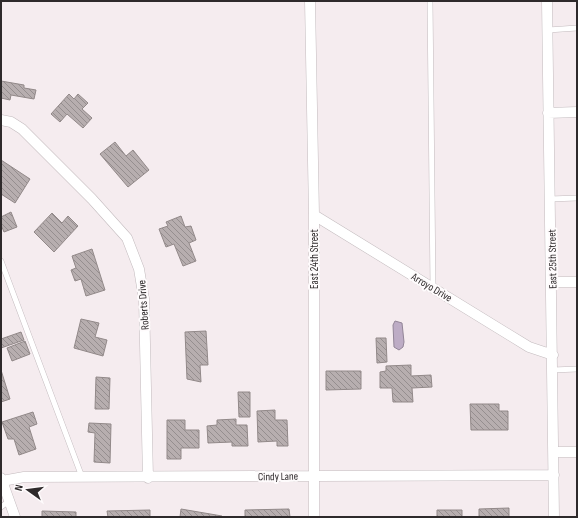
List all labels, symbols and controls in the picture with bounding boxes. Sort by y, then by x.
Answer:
street label: East 24th Street [308,228,321,289]
street label: East 25th Street [545,228,560,289]
street label: Arroyo Drive [408,270,454,305]
street label: Roberts Drive [135,280,152,330]
north arrow [8,470,48,510]
street label: Cindy Lane [258,470,298,483]
text: N [12,483,26,492]

